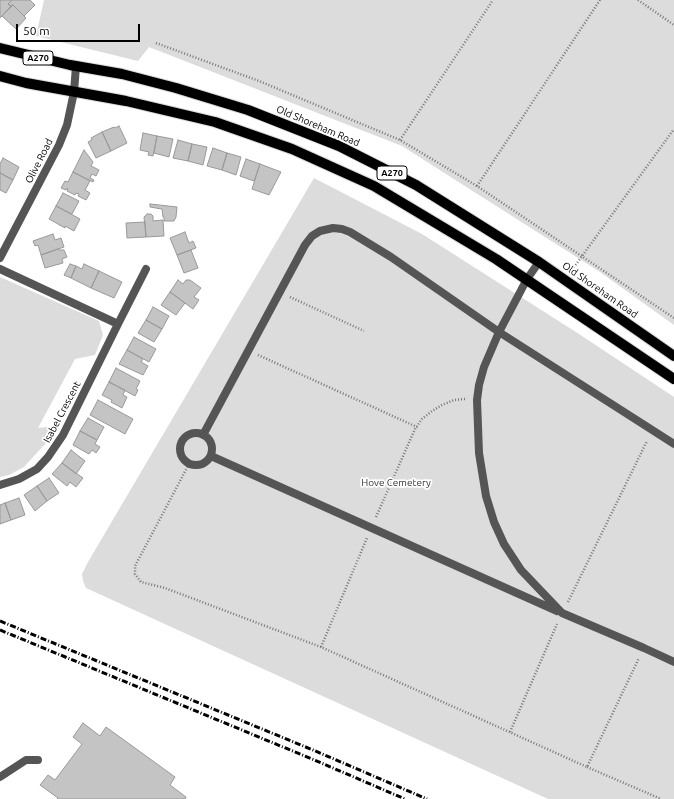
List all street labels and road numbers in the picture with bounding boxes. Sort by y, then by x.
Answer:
road number: A270 [23,51,53,65]
street label: Old Shoreham Road [274,103,362,149]
street label: Olive Road [23,137,55,185]
road number: A270 [377,166,407,180]
street label: Old Shoreham Road [560,259,640,321]
street label: Isabel Crescent [41,379,83,445]

